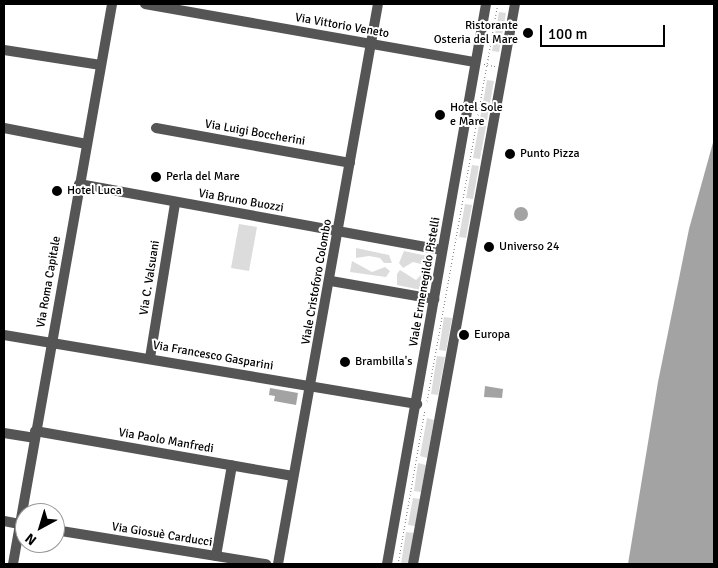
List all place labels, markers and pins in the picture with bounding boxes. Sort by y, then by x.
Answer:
place label: Ristorante Osteria del Mare [434,19,518,47]
marker: Ristorante Osteria del Mare [522,27,534,39]
place label: Hotel Sole e Mare [450,101,503,129]
marker: Hotel Sole e Mare [434,109,446,121]
place label: Punto Pizza [520,147,580,161]
marker: Punto Pizza [504,148,516,160]
place label: Perla del Mare [166,170,240,184]
marker: Perla del Mare [150,171,162,183]
place label: Hotel Luca [67,184,122,198]
marker: Hotel Luca [51,185,63,197]
place label: Universo 24 [499,240,560,254]
marker: Universo 24 [483,241,495,253]
place label: Europa [474,328,510,342]
marker: Europa [458,329,470,341]
place label: Brambilla's [355,355,412,369]
marker: Brambilla's [339,356,351,368]

